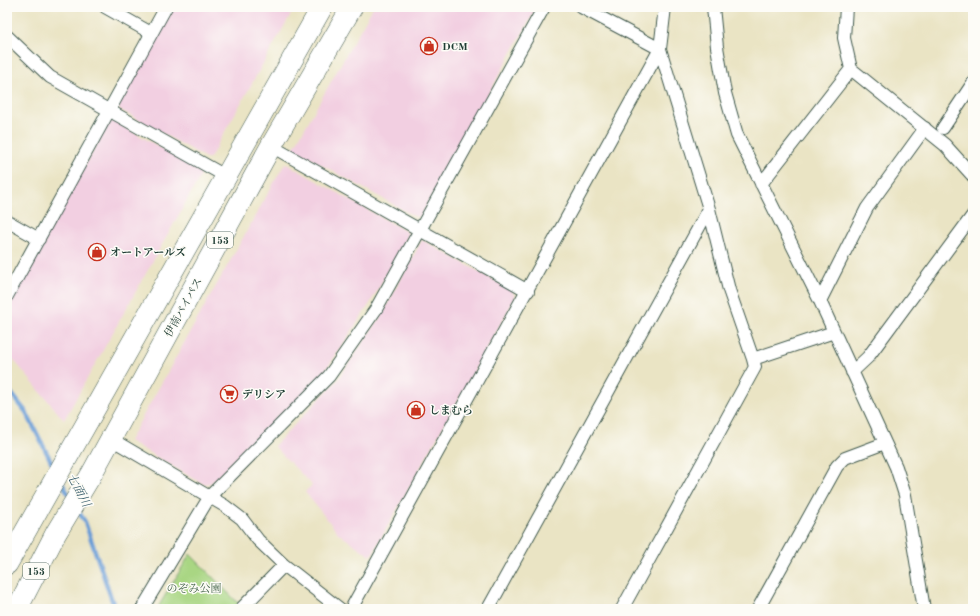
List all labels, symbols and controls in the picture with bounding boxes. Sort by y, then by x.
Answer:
shop icon: DCM [419,36,439,56]
place label: DCM [442,42,468,53]
road number: 153 [207,232,233,248]
shop icon: オートアールズ [87,242,107,262]
place label: オートアールズ [110,246,186,259]
street label: 伊南バイパス [162,275,205,339]
supermarket icon: デリシア [219,384,239,404]
place label: デリシア [242,389,286,401]
shop icon: しまむら [406,400,426,420]
place label: しまむら [429,405,473,417]
water label: 七面川 [64,471,94,511]
road number: 153 [23,563,49,579]
park label: のぞみ公園 [167,582,222,595]

